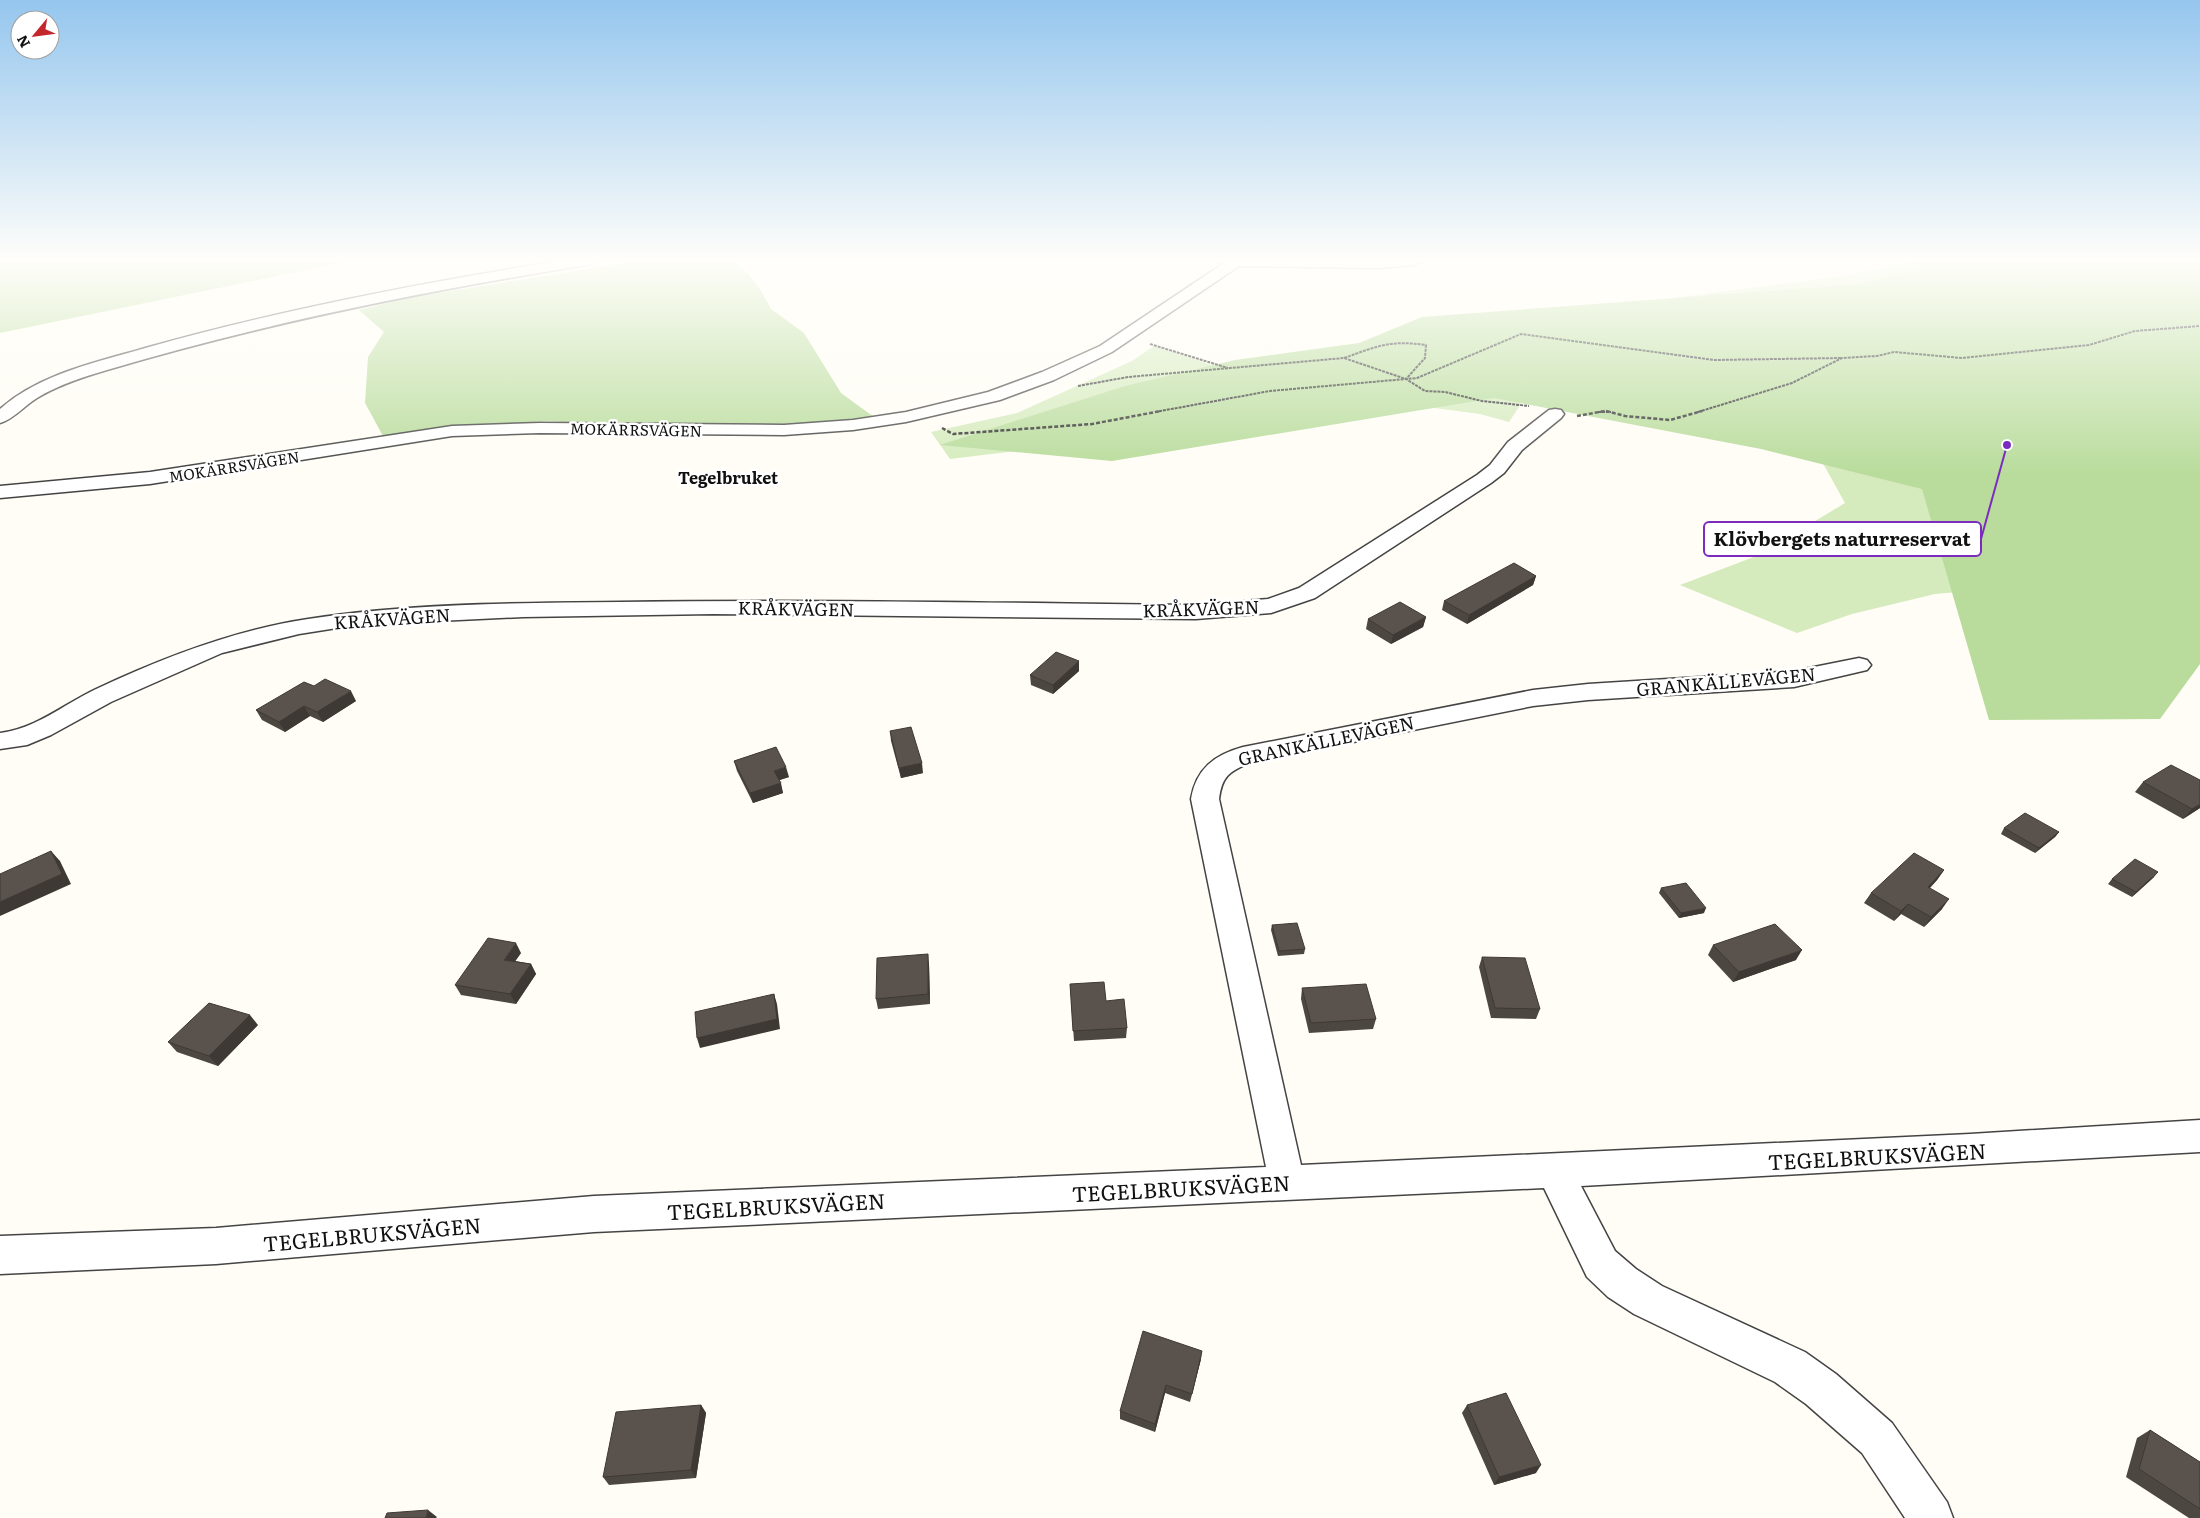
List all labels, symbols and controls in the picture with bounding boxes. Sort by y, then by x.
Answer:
north arrow [10,10,60,60]
text: N [11,32,34,52]
street label: MOKÄRRSVÄGEN [570,416,702,442]
street label: MOKÄRRSVÄGEN [167,444,301,488]
district label: Tegelbruket [678,465,778,489]
callout: Klövbergets naturreservat [1704,522,1981,556]
text: Klövbergets naturreservat [1713,524,1971,552]
street label: KRÅKVÄGEN [1142,592,1260,624]
street label: KRÅKVÄGEN [737,593,855,623]
street label: KRÅKVÄGEN [333,600,451,636]
street label: GRANKÄLLEVÄGEN [1635,660,1817,702]
street label: GRANKÄLLEVÄGEN [1235,708,1417,772]
street label: TEGELBRUKSVÄGEN [1767,1134,1987,1176]
street label: TEGELBRUKSVÄGEN [1071,1166,1291,1208]
street label: TEGELBRUKSVÄGEN [666,1184,886,1226]
street label: TEGELBRUKSVÄGEN [262,1208,482,1258]

